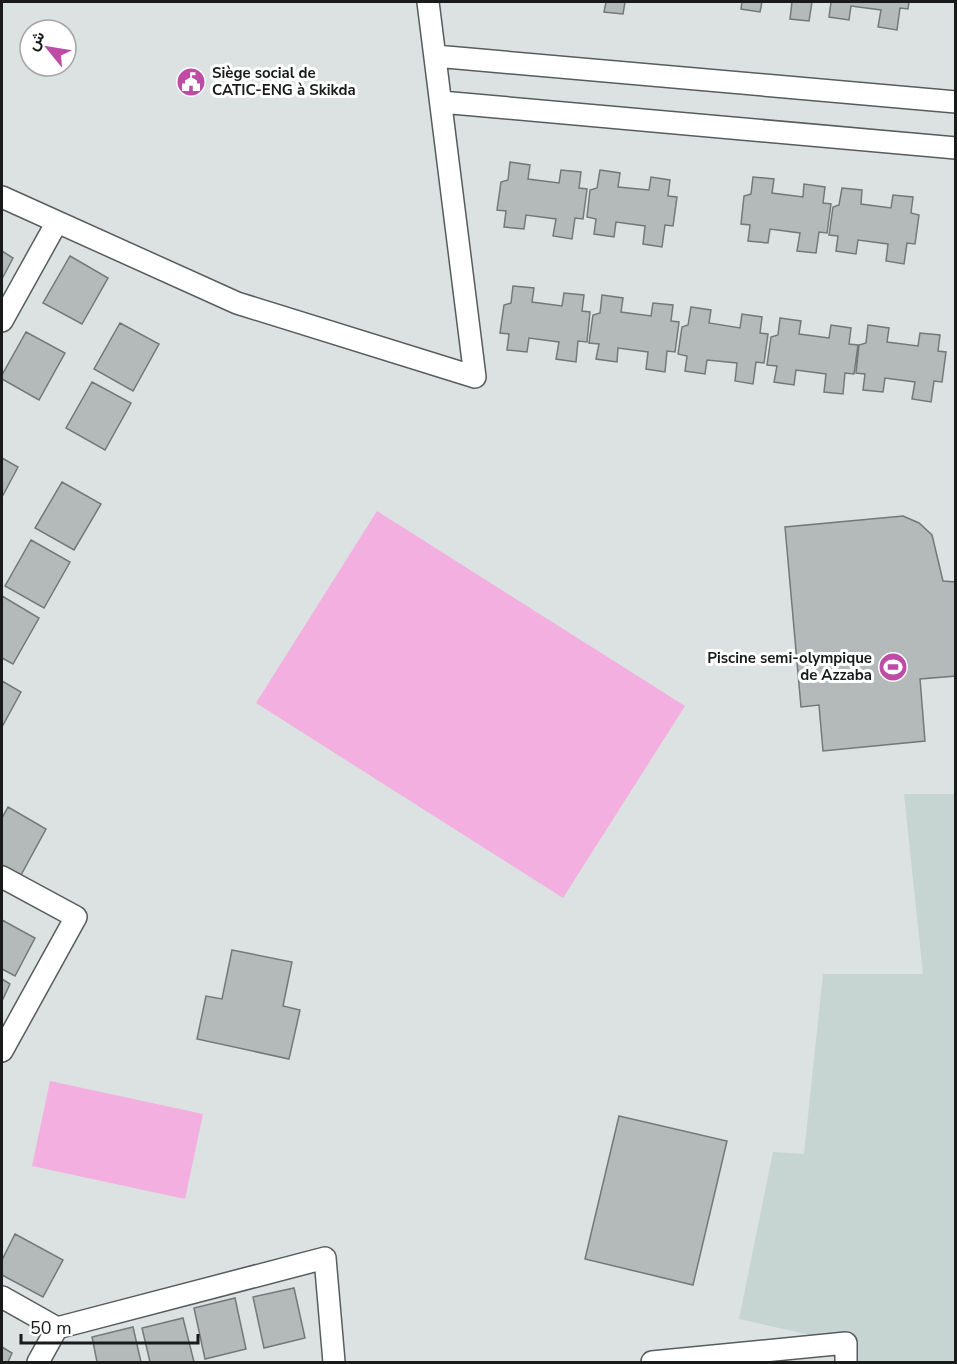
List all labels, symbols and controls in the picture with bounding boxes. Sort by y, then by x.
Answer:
north arrow [18,18,78,78]
text: ش [22,27,50,55]
place label: Siège social de CATIC-ENG à Skikda [212,63,356,100]
public building icon: Siège social de CATIC-ENG à Skikda [175,66,207,98]
place label: Piscine semi-olympique de Azzaba [707,648,872,685]
sports icon: Piscine semi-olympique de Azzaba [877,651,909,683]
scale bar [21,1307,198,1345]
text: 50 m [30,1316,72,1340]

